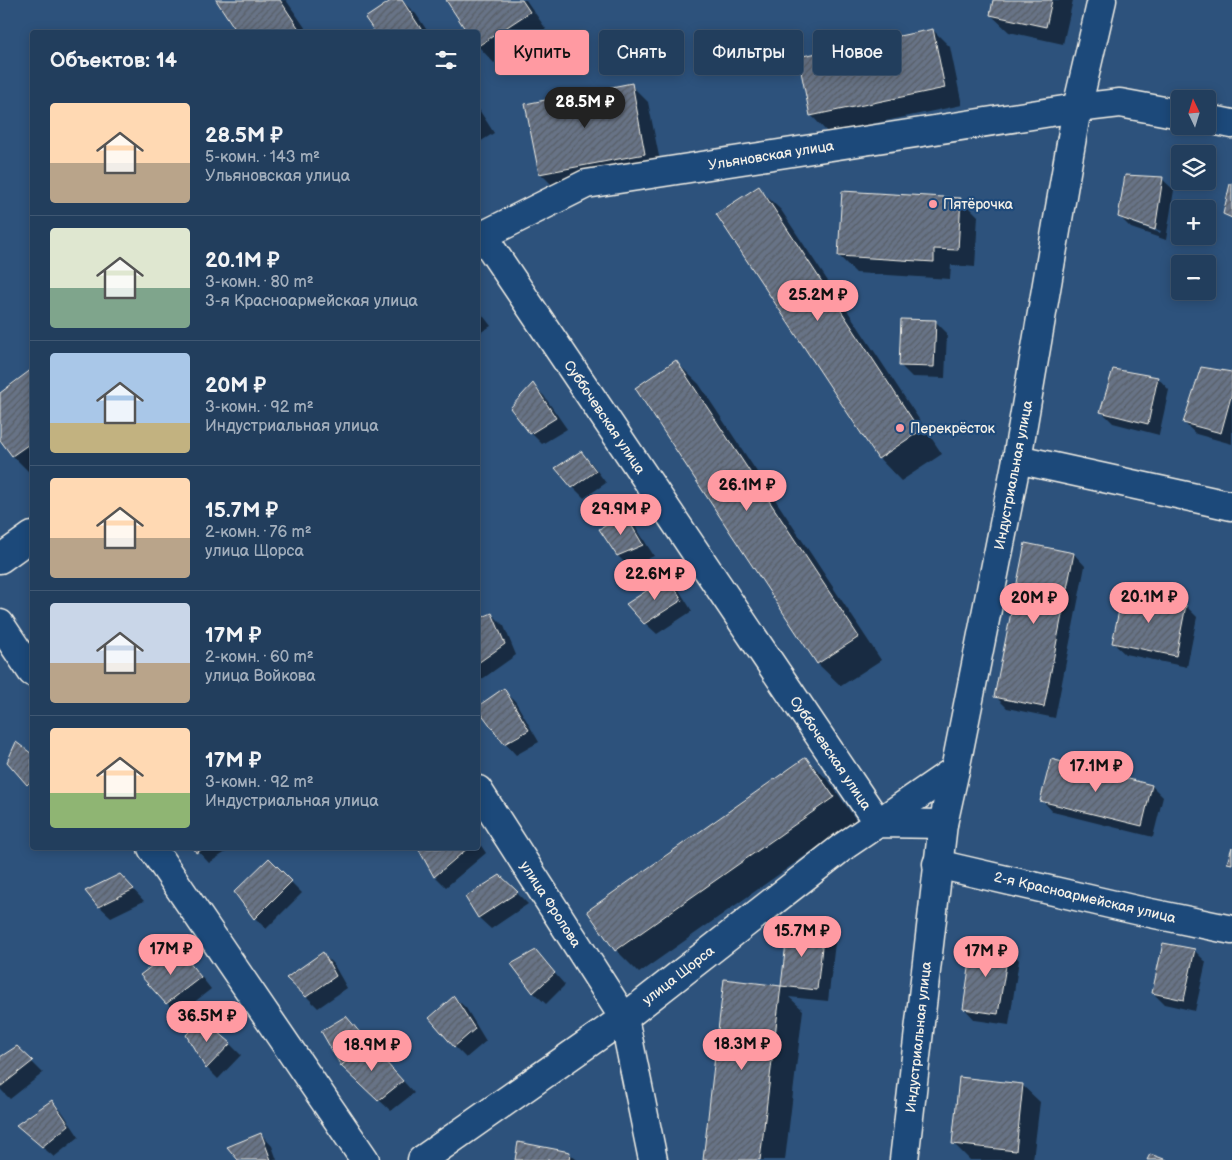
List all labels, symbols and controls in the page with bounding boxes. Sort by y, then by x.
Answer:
chip: Купить [495,30,589,75]
chip: Снять [599,30,684,75]
chip: Фильтры [694,30,803,75]
chip: Новое [813,30,901,75]
icon: filters [432,46,460,74]
text: Объектов: 14 [50,48,177,73]
pin: 28.5M ₽ [539,86,631,129]
north arrow [1171,90,1216,135]
map controls [1171,90,1216,300]
text: 28.5M ₽ [555,93,615,112]
icon: home [90,123,150,183]
text: 28.5M ₽ [205,123,283,148]
street label: Ульяновская улица [707,137,836,174]
button: layers [1171,145,1216,190]
text: 5-комн. · 143 m² [205,148,320,167]
text: Ульяновская улица [205,167,350,186]
place label: Пятёрочка [943,196,1014,213]
marker: Пятёрочка [927,198,939,210]
button: + [1171,200,1216,245]
icon: home [90,248,150,308]
text: 20.1M ₽ [205,248,280,273]
button: − [1171,255,1216,300]
text: 3-комн. · 80 m² [205,273,314,292]
pin: 25.2M ₽ [772,280,864,322]
text: 25.2M ₽ [788,286,848,305]
text: 3-я Красноармейская улица [205,292,418,311]
street label: Суббочевская улица [560,357,649,478]
icon: home [90,373,150,433]
text: 20M ₽ [205,373,266,398]
text: 3-комн. · 92 m² [205,398,314,417]
street label: Индустриальная улица [991,398,1036,551]
text: Индустриальная улица [205,417,379,436]
place label: Перекрёсток [910,420,995,437]
marker: Перекрёсток [894,422,906,434]
pin: 26.1M ₽ [701,470,793,512]
text: 26.1M ₽ [719,476,775,495]
pin: 29.9M ₽ [575,494,667,536]
icon: home [90,498,150,558]
text: 15.7M ₽ [205,498,278,523]
text: 29.9M ₽ [591,500,651,519]
text: 2-комн. · 76 m² [205,523,312,542]
text: улица Щорса [205,542,304,561]
pin: 22.6M ₽ [609,558,701,601]
text: 22.6M ₽ [625,565,685,584]
pin: 20M ₽ [999,582,1069,625]
pin: 20.1M ₽ [1103,582,1195,624]
text: 20.1M ₽ [1121,588,1177,607]
text: 20M ₽ [1011,589,1057,608]
icon: home [90,623,150,683]
text: 17M ₽ [205,623,261,648]
text: 2-комн. · 60 m² [205,648,314,667]
text: улица Войкова [205,667,316,686]
street label: Суббочевская улица [786,693,875,814]
icon: home [90,748,150,808]
text: 17M ₽ [205,748,261,773]
pin: 17.1M ₽ [1050,750,1142,793]
text: 17.1M ₽ [1069,757,1123,776]
text: 3-комн. · 92 m² [205,773,314,792]
text: Индустриальная улица [205,792,379,811]
street label: улица Фролова [516,858,585,951]
street label: 2-я Красноармейская улица [992,868,1178,927]
pin: 15.7M ₽ [756,916,848,958]
text: 15.7M ₽ [774,922,830,941]
pin: 17M ₽ [136,934,206,976]
pin: 17M ₽ [951,936,1021,978]
text: 17M ₽ [150,940,193,959]
street label: улица Щорса [639,942,718,1009]
text: 17M ₽ [965,942,1008,961]
street label: Индустриальная улица [902,960,935,1114]
pin: 36.5M ₽ [161,1000,253,1043]
text: 36.5M ₽ [177,1007,237,1026]
pin: 18.3M ₽ [696,1028,788,1071]
pin: 18.9M ₽ [326,1030,418,1072]
text: 18.3M ₽ [714,1035,770,1054]
text: 18.9M ₽ [344,1036,400,1055]

